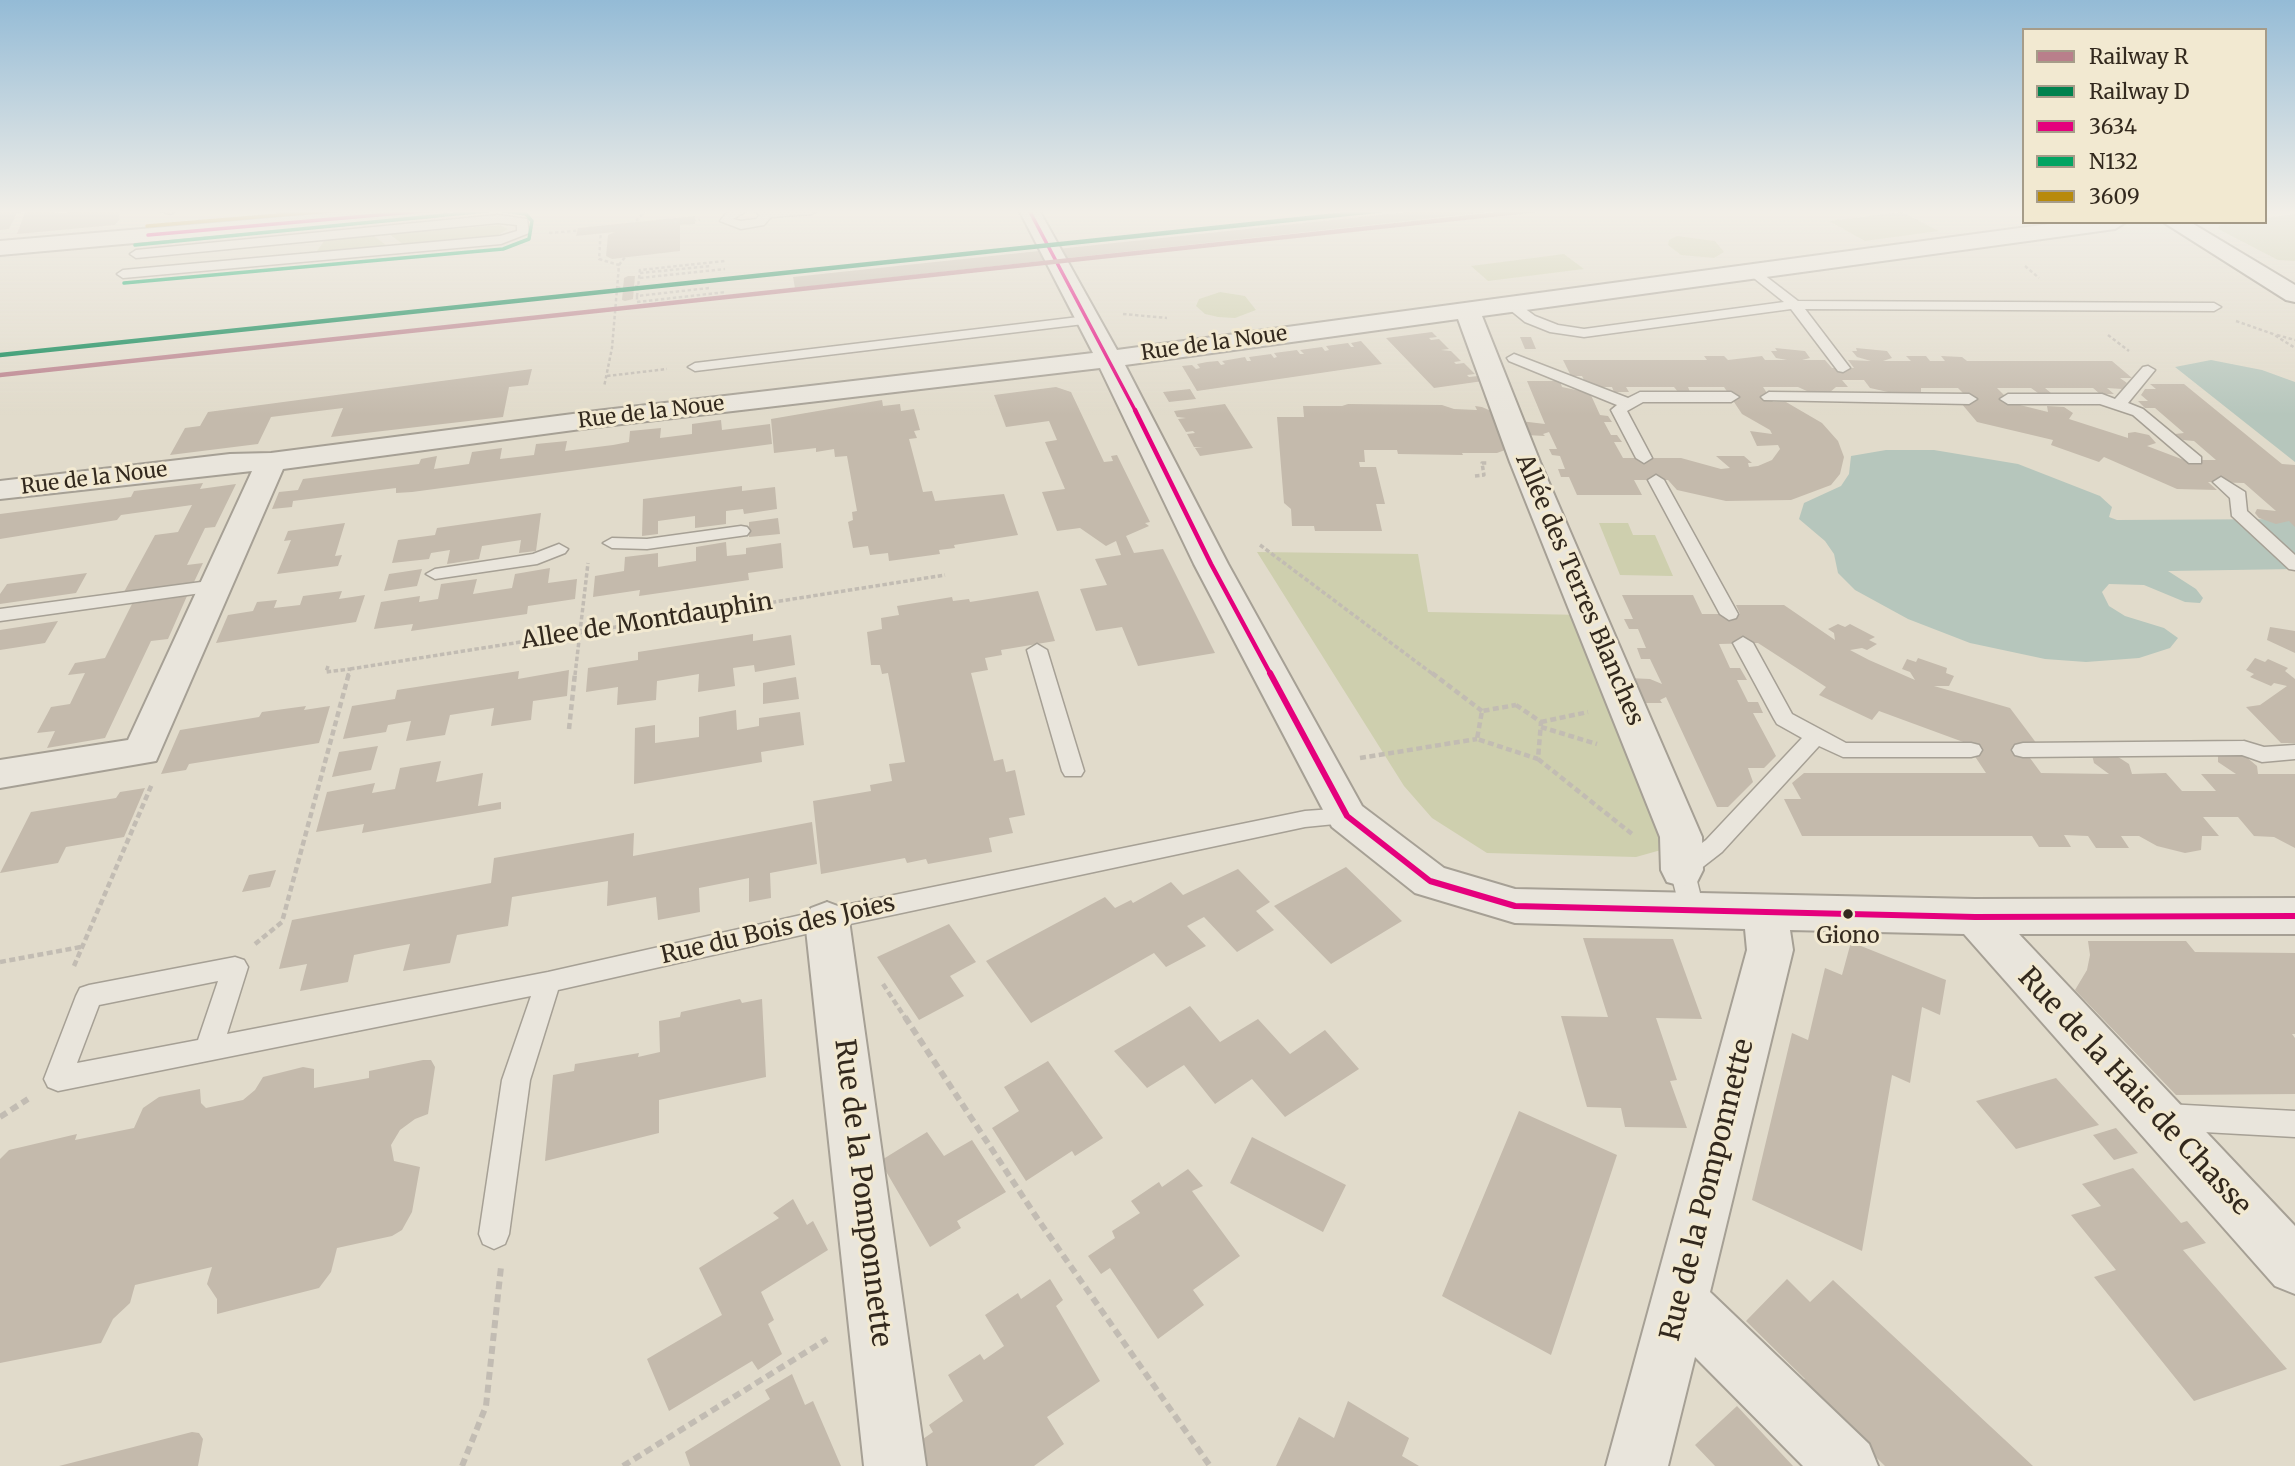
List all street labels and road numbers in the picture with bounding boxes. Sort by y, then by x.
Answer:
street label: Rue de la Noue [1139,321,1289,367]
street label: Rue de la Noue [576,392,726,434]
street label: Allée des Terres Blanches [1509,450,1649,730]
street label: Rue de la Noue [19,458,169,500]
street label: Allee de Montdauphin [519,588,775,656]
street label: Rue du Bois des Joies [658,889,898,971]
street label: Rue de la Haie de Chasse [2010,961,2258,1223]
street label: Rue de la Pomponnette [1654,1036,1762,1344]
street label: Rue de la Pomponnette [826,1037,898,1349]

